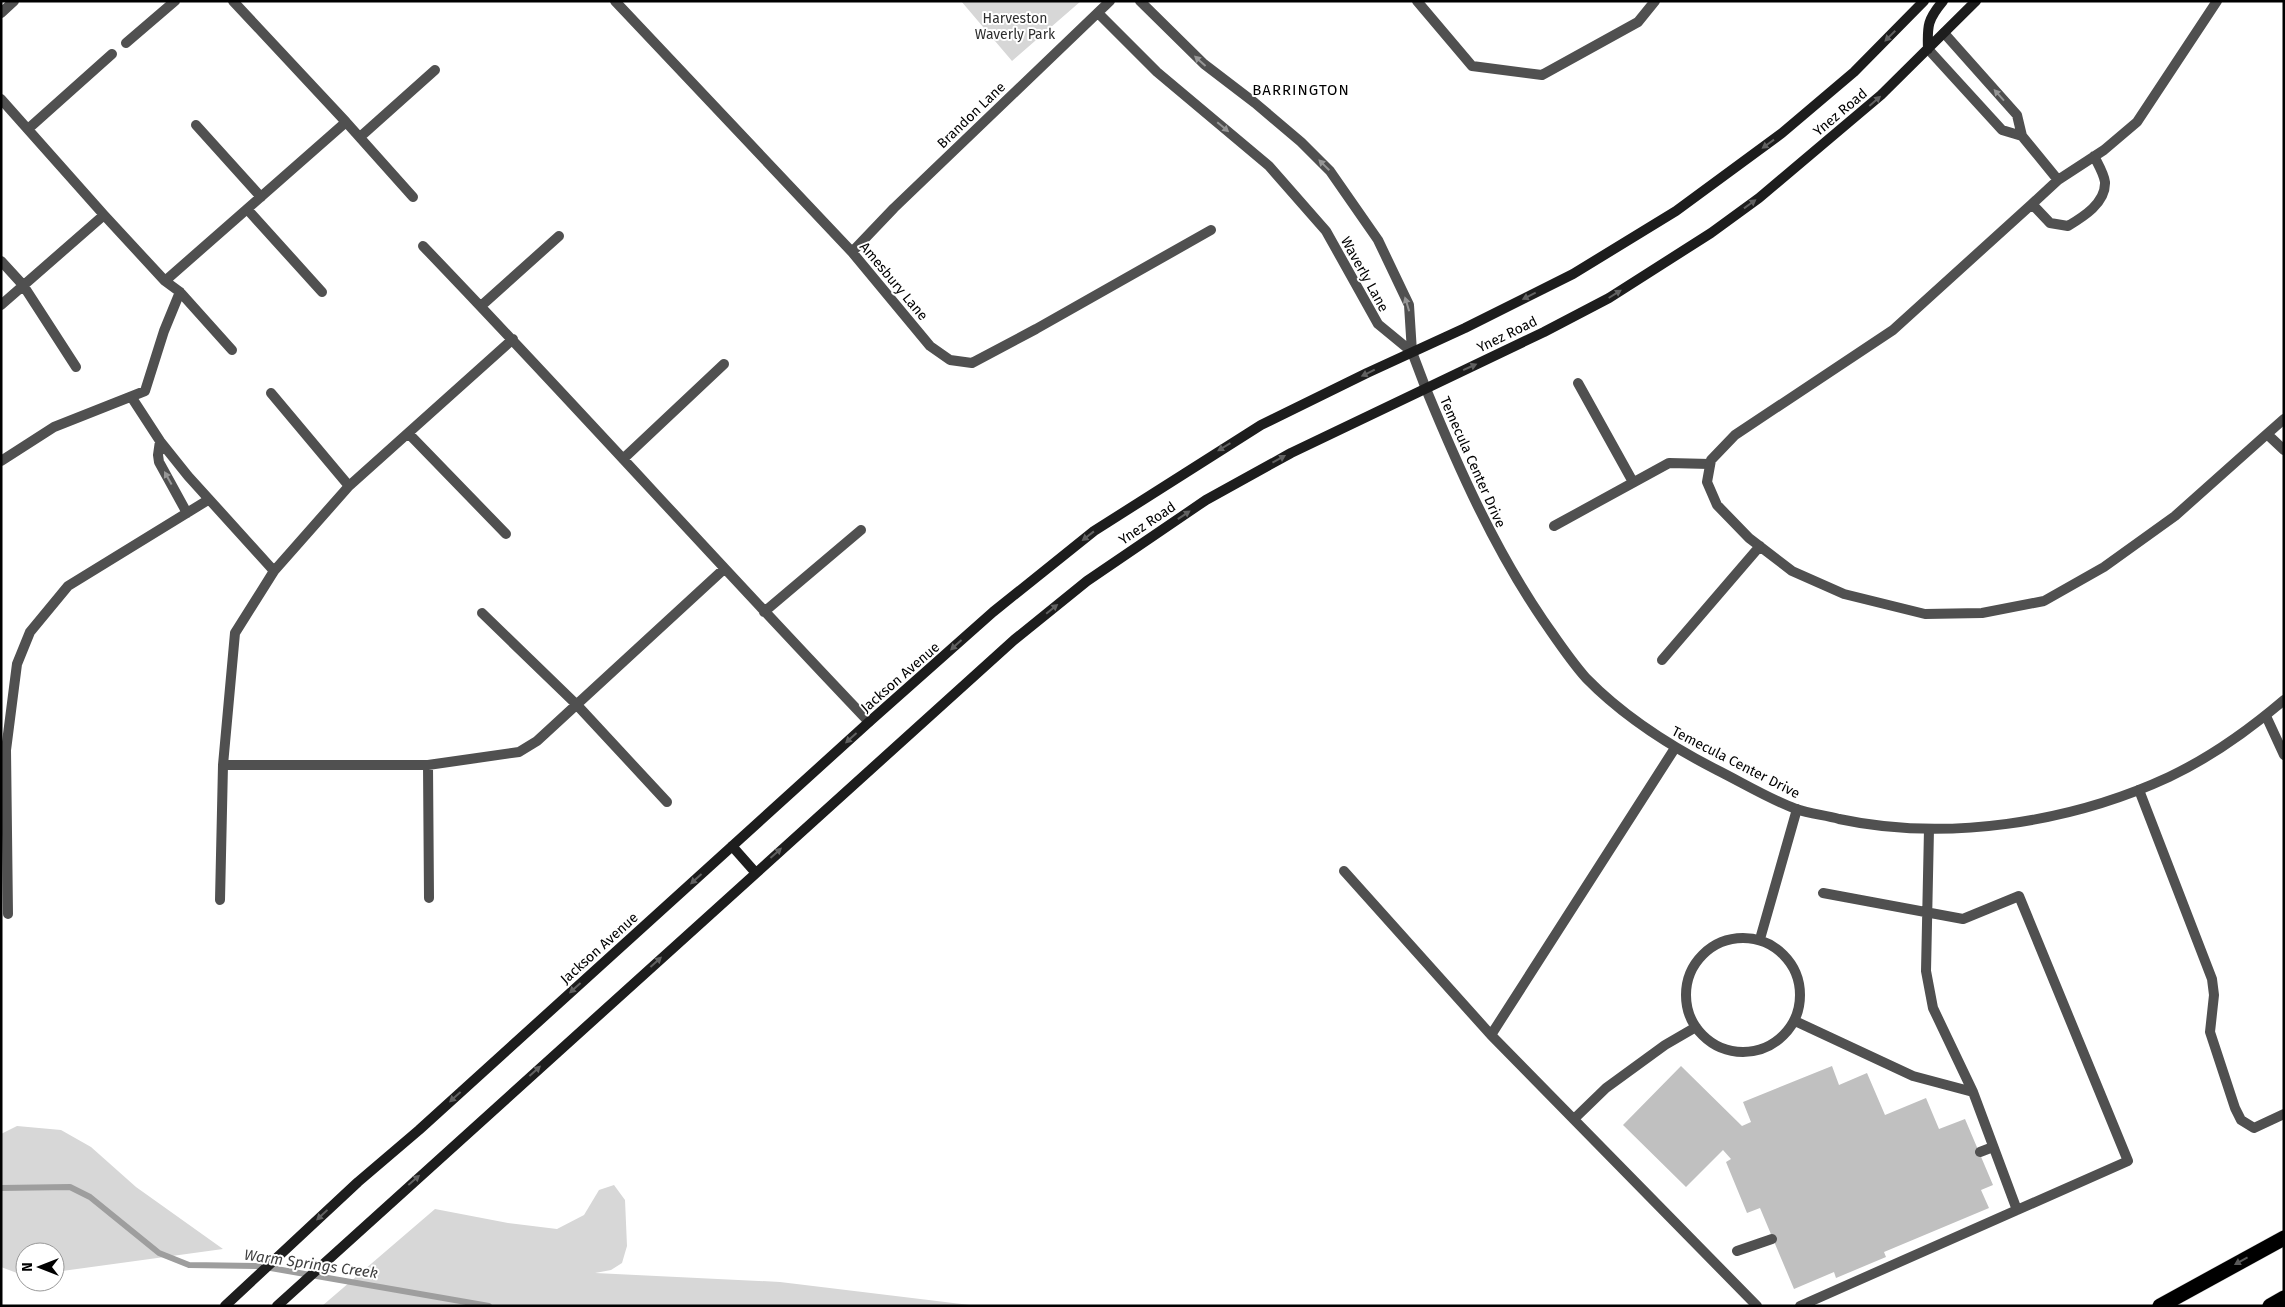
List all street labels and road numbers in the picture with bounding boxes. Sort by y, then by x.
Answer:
street label: Brandon Lane [934,79,1009,152]
street label: Ynez Road [1810,85,1871,140]
street label: Waverly Lane [1337,234,1392,315]
street label: Amesbury Lane [856,239,931,324]
street label: Ynez Road [1474,313,1540,356]
street label: Temecula Center Drive [1436,394,1509,530]
street label: Ynez Road [1116,498,1179,549]
street label: Jackson Avenue [857,639,943,716]
street label: Temecula Center Drive [1669,723,1803,802]
street label: Jackson Avenue [557,909,642,988]

